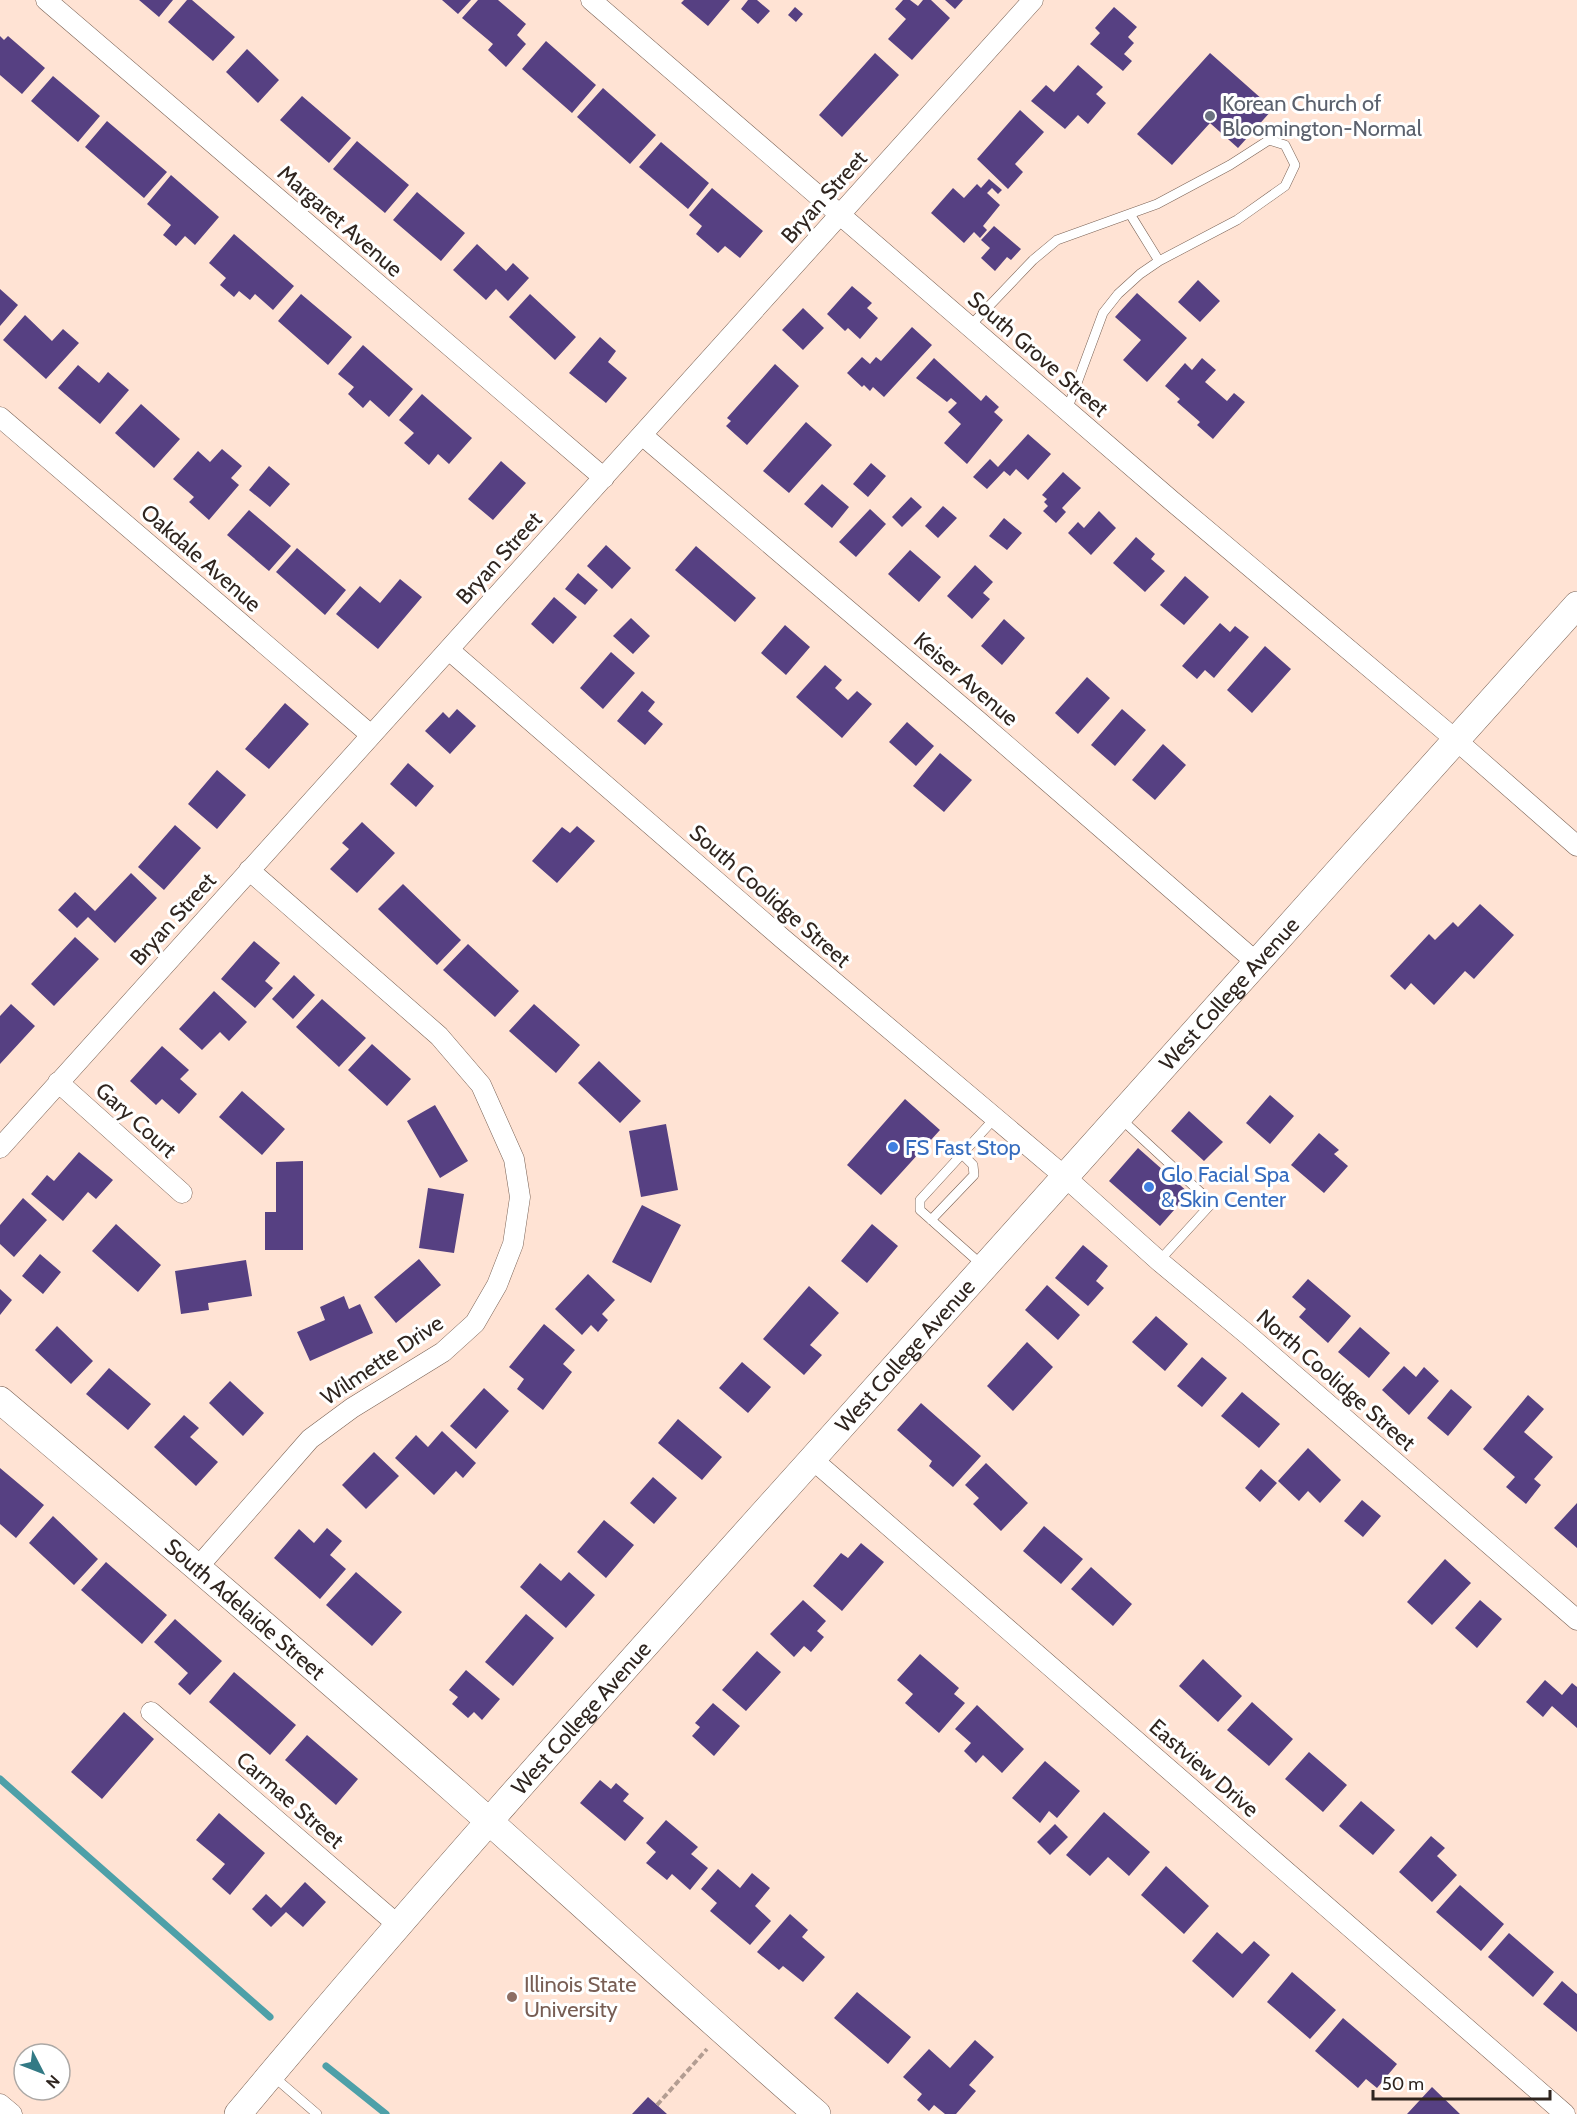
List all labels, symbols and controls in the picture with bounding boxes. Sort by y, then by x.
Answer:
place label: Korean Church of Bloomington-Normal [1222,90,1423,142]
marker: Korean Church of Bloomington-Normal [1203,109,1217,123]
street label: Bryan Street [775,145,873,249]
street label: Margaret Avenue [272,159,408,283]
street label: South Grove Street [962,286,1114,423]
street label: Oakdale Avenue [135,498,267,618]
street label: Bryan Street [450,506,548,610]
street label: Keiser Avenue [908,626,1024,732]
street label: South Coolidge Street [684,819,856,973]
street label: Bryan Street [124,867,222,971]
street label: West College Avenue [1153,911,1305,1076]
street label: Gary Court [90,1077,182,1164]
place label: FS Fast Stop [905,1134,1021,1161]
marker: FS Fast Stop [886,1140,900,1154]
place label: Glo Facial Spa & Skin Center [1161,1161,1290,1213]
marker: Glo Facial Spa & Skin Center [1142,1180,1156,1194]
street label: West College Avenue [829,1273,980,1438]
street label: North Coolidge Street [1251,1304,1421,1457]
street label: Wilmette Drive [316,1309,448,1411]
street label: South Adelaide Street [159,1532,331,1686]
street label: West College Avenue [505,1635,656,1800]
street label: Eastview Drive [1144,1713,1264,1823]
street label: Carmae Street [231,1746,350,1854]
place label: Illinois State University [524,1971,636,2023]
marker: Illinois State University [505,1990,519,2004]
north arrow [12,2042,72,2102]
scale bar [1373,2063,1550,2101]
text: N [42,2071,64,2092]
text: 50 m [1382,2073,1424,2095]

